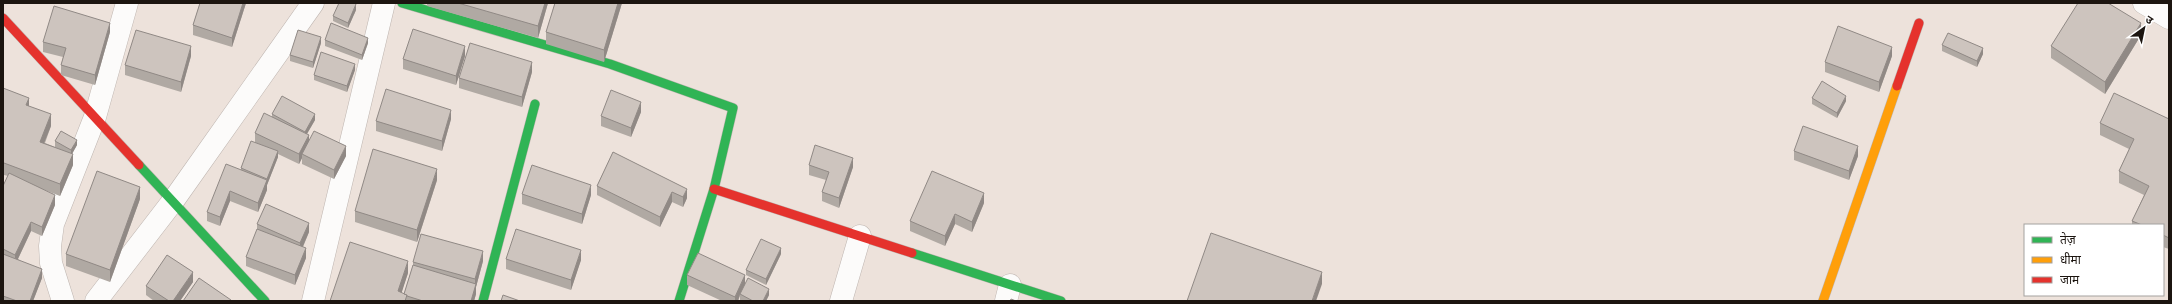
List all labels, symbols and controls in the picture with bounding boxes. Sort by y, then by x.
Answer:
north arrow [2124,8,2164,48]
text: उ [2143,12,2156,28]
legend [2024,224,2164,296]
text: तेज़ [2060,232,2077,247]
text: धीमा [2060,252,2082,267]
text: जाम [2060,272,2080,287]

